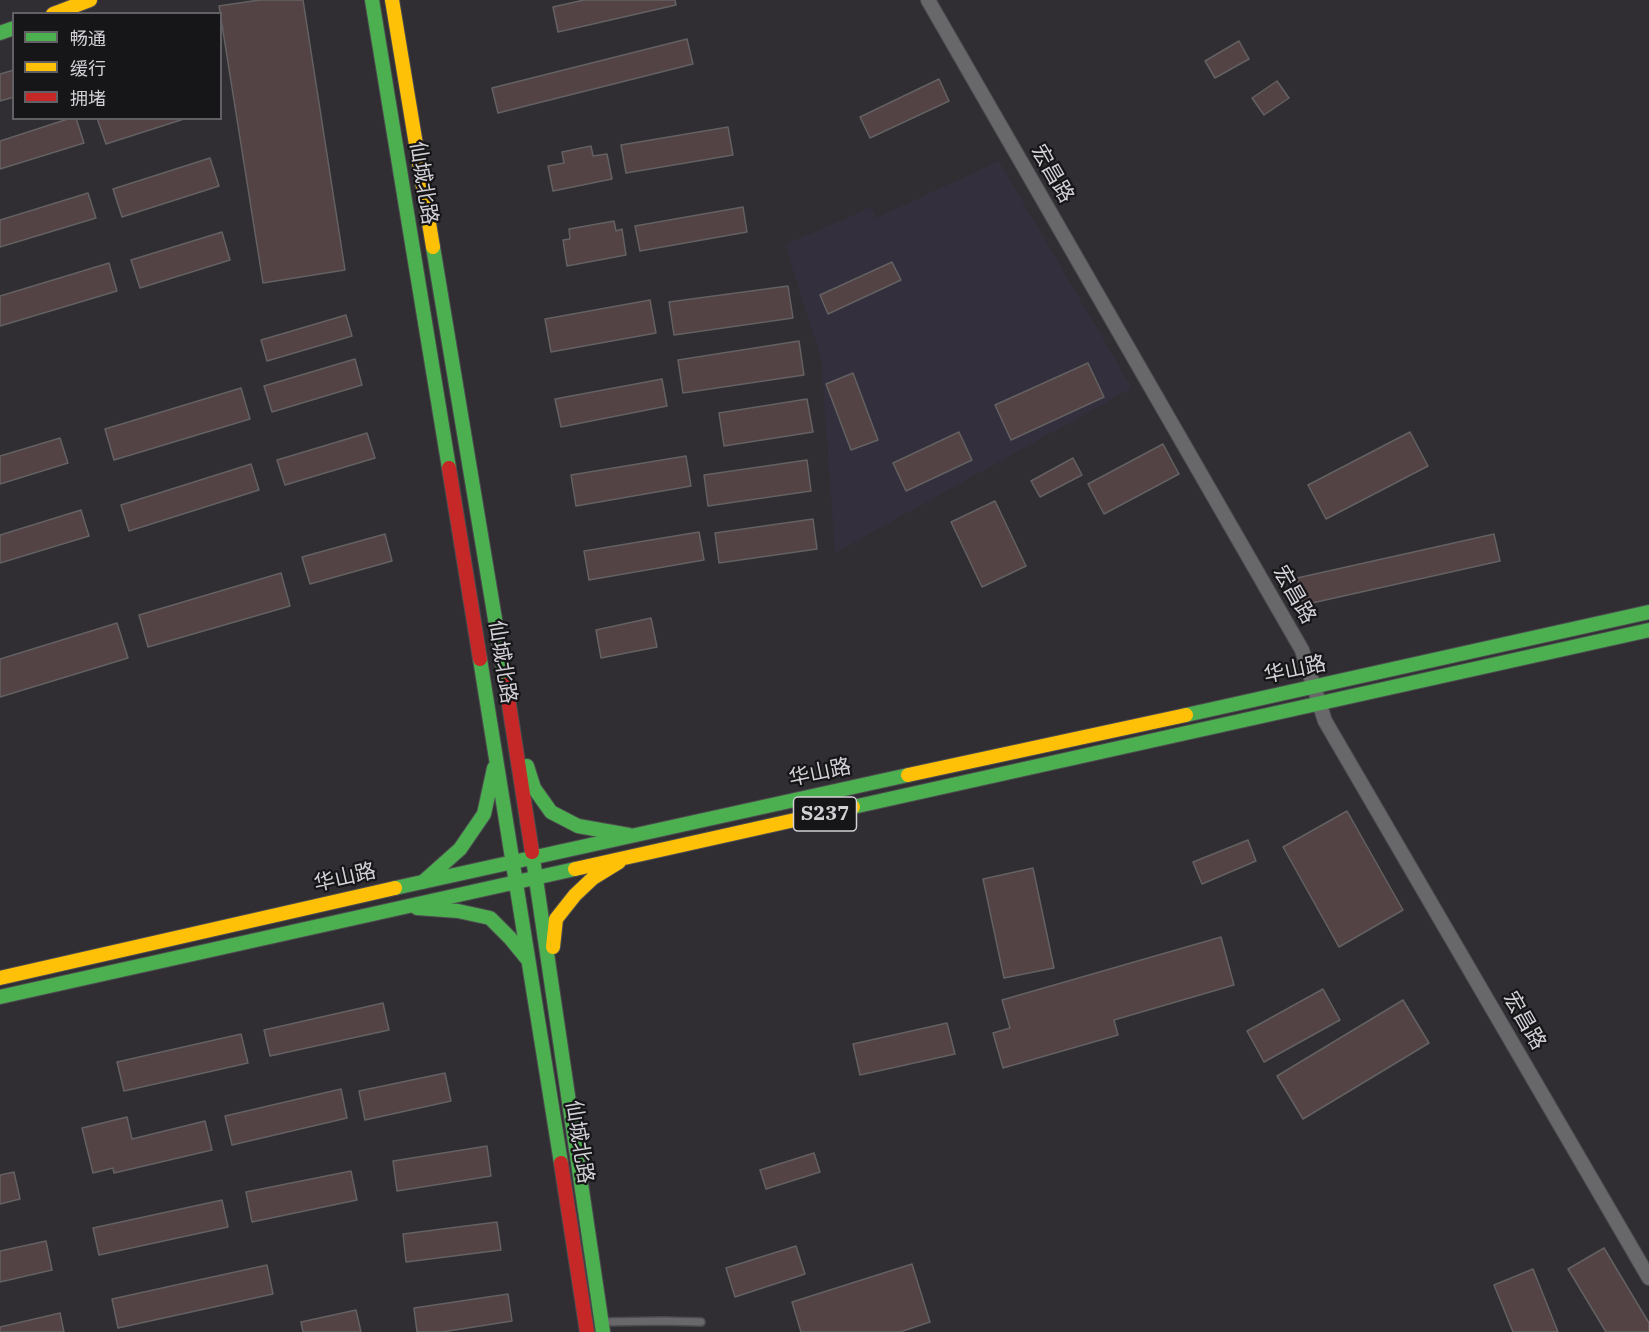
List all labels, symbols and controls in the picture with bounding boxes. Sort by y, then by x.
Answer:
legend [12,12,222,120]
text: 畅通 [70,27,106,50]
text: 缓行 [70,57,106,80]
text: 拥堵 [70,87,106,110]
street label: 仙城北路 [404,140,442,226]
street label: 宏昌路 [1025,140,1079,208]
street label: 宏昌路 [1267,561,1321,629]
street label: 仙城北路 [483,619,521,705]
street label: 华山路 [1262,651,1328,689]
street label: 华山路 [787,754,853,792]
road number: S237 [794,797,856,831]
street label: 华山路 [311,859,379,897]
street label: 宏昌路 [1497,987,1551,1055]
street label: 仙城北路 [560,1099,598,1185]

